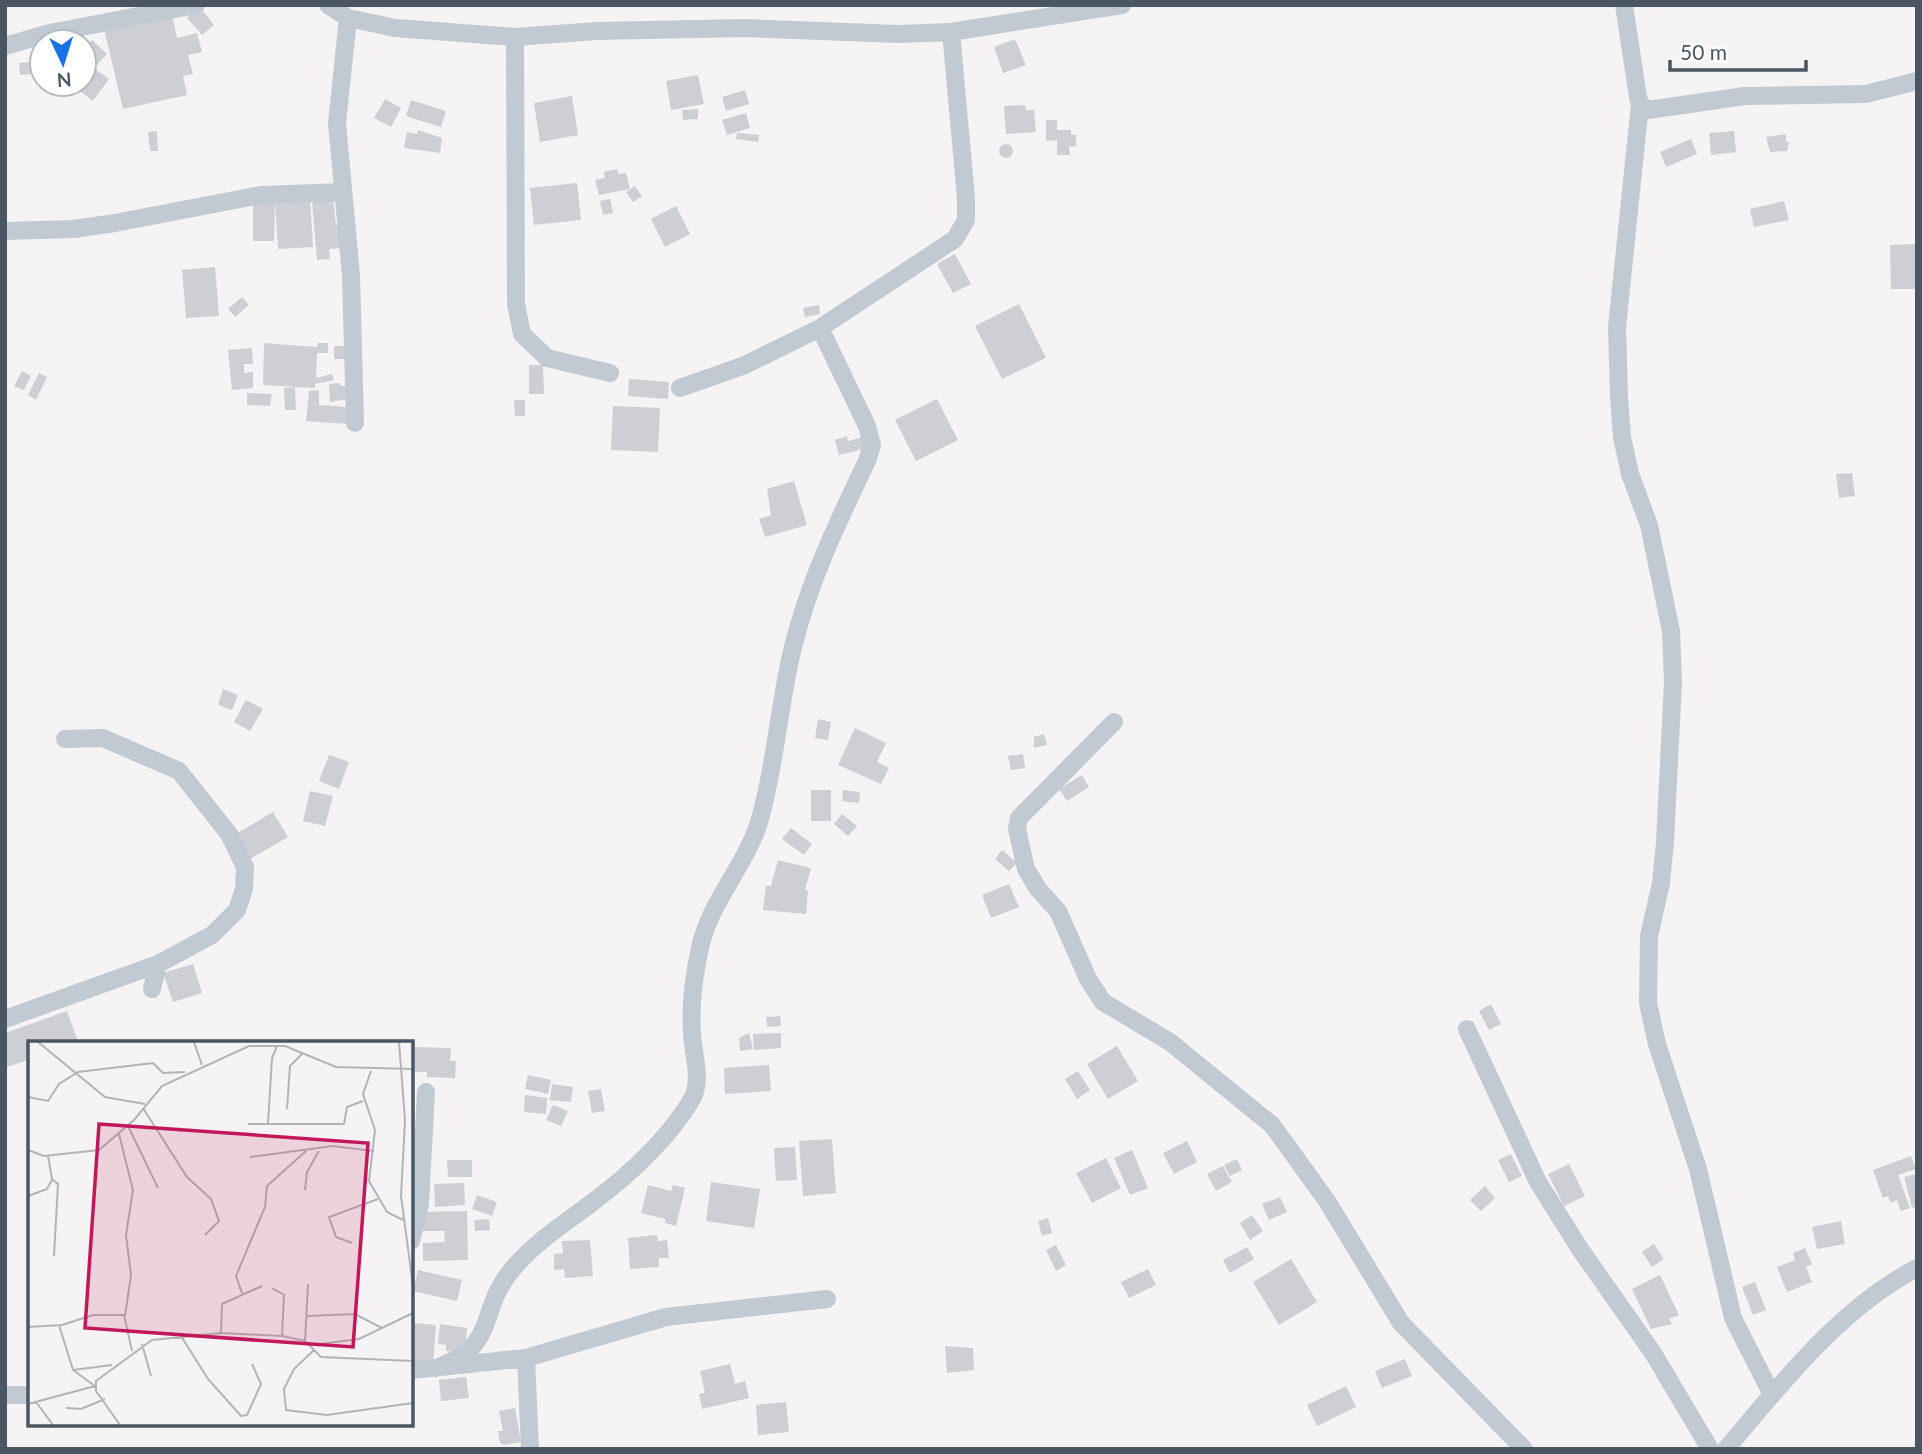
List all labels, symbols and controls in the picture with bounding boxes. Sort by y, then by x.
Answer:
north arrow [28,28,98,98]
scale bar [1670,28,1806,72]
text: 50 m [1680,39,1727,64]
text: N [56,68,72,92]
inset map [28,1041,413,1426]

